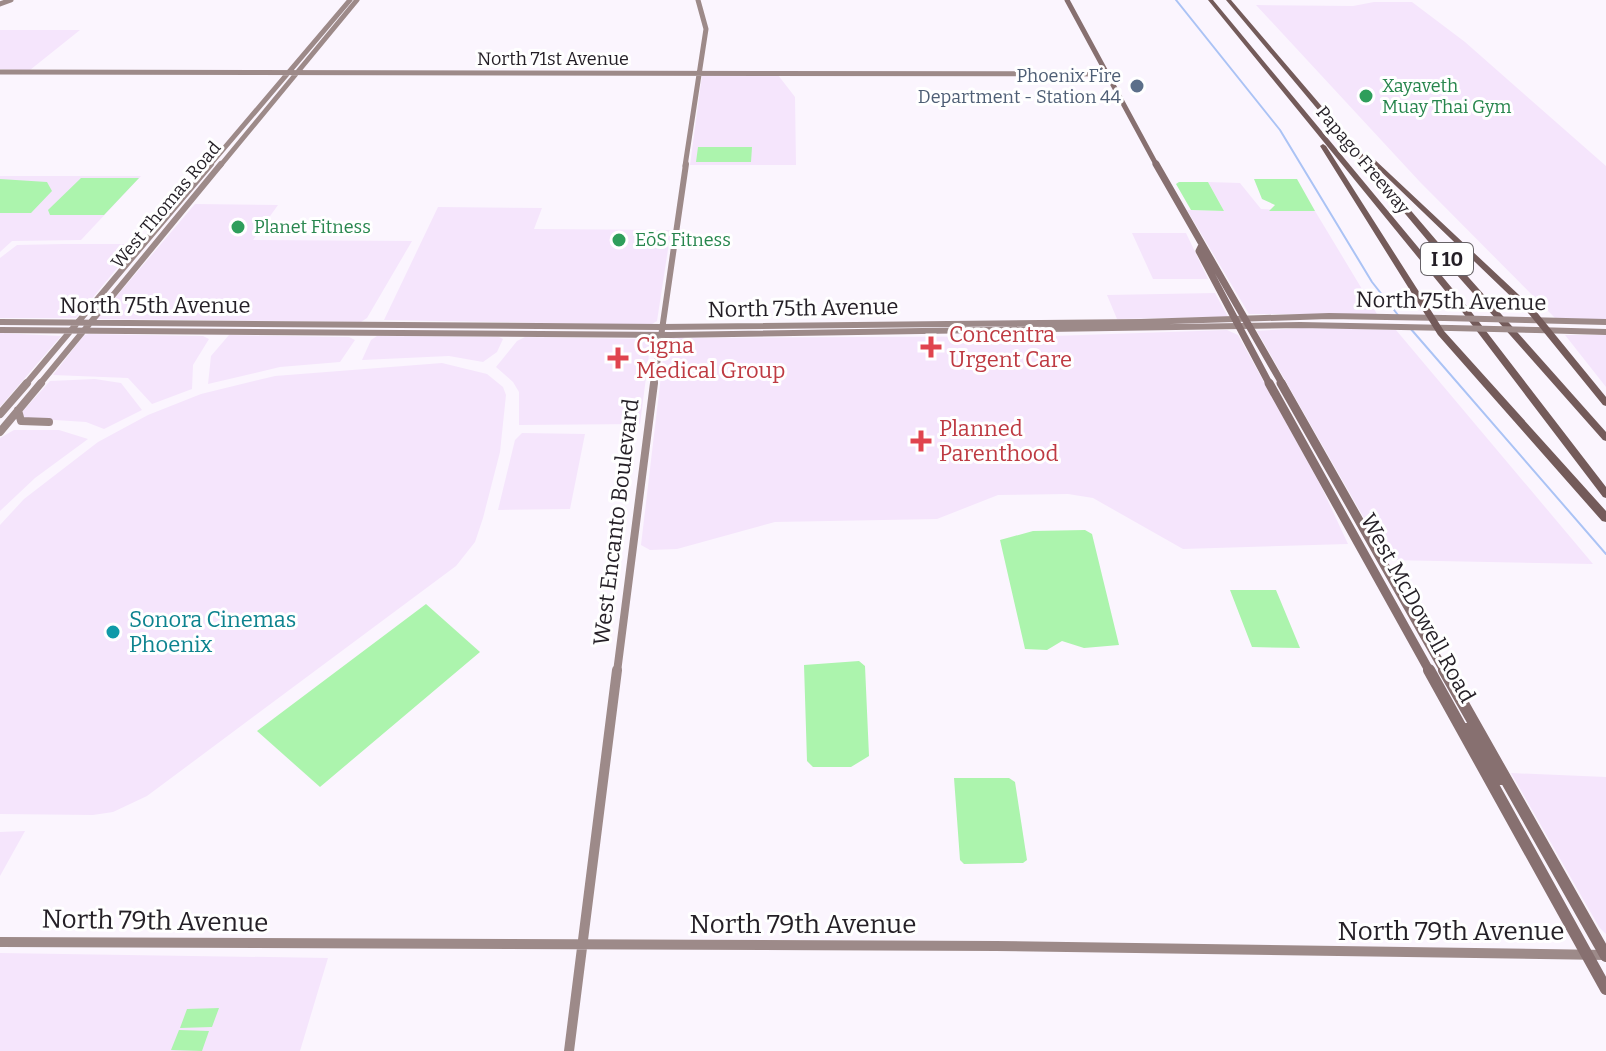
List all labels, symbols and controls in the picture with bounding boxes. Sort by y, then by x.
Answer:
street label: North 71st Avenue [477,48,629,70]
place label: Phoenix Fire Department - Station 44 [918,65,1121,108]
place label: Xayaveth Muay Thai Gym [1382,75,1512,118]
marker: Phoenix Fire Department - Station 44 [1128,77,1146,95]
marker: Xayaveth Muay Thai Gym [1357,87,1375,105]
street label: Papago Freeway [1311,102,1415,219]
street label: West Thomas Road [106,137,226,273]
place label: Planet Fitness [254,216,371,238]
marker: Planet Fitness [229,218,247,236]
place label: EōS Fitness [635,229,731,251]
marker: EōS Fitness [610,231,628,249]
road number: I 10 [1421,243,1473,275]
street label: North 75th Avenue [1355,286,1547,316]
street label: North 75th Avenue [60,292,250,319]
street label: North 75th Avenue [707,293,899,323]
place label: Concentra Urgent Care [949,321,1072,373]
place label: Cigna Medical Group [636,332,785,384]
marker: Concentra Urgent Care [920,336,942,358]
marker: Cigna Medical Group [607,347,629,369]
street label: West Encanto Boulevard [587,397,645,647]
place label: Planned Parenthood [939,415,1059,467]
marker: Planned Parenthood [910,430,932,452]
street label: West McDowell Road [1355,509,1481,707]
place label: Sonora Cinemas Phoenix [129,606,296,658]
marker: Sonora Cinemas Phoenix [104,623,122,641]
street label: North 79th Avenue [41,904,269,938]
street label: North 79th Avenue [690,909,916,940]
street label: North 79th Avenue [1338,916,1564,947]

